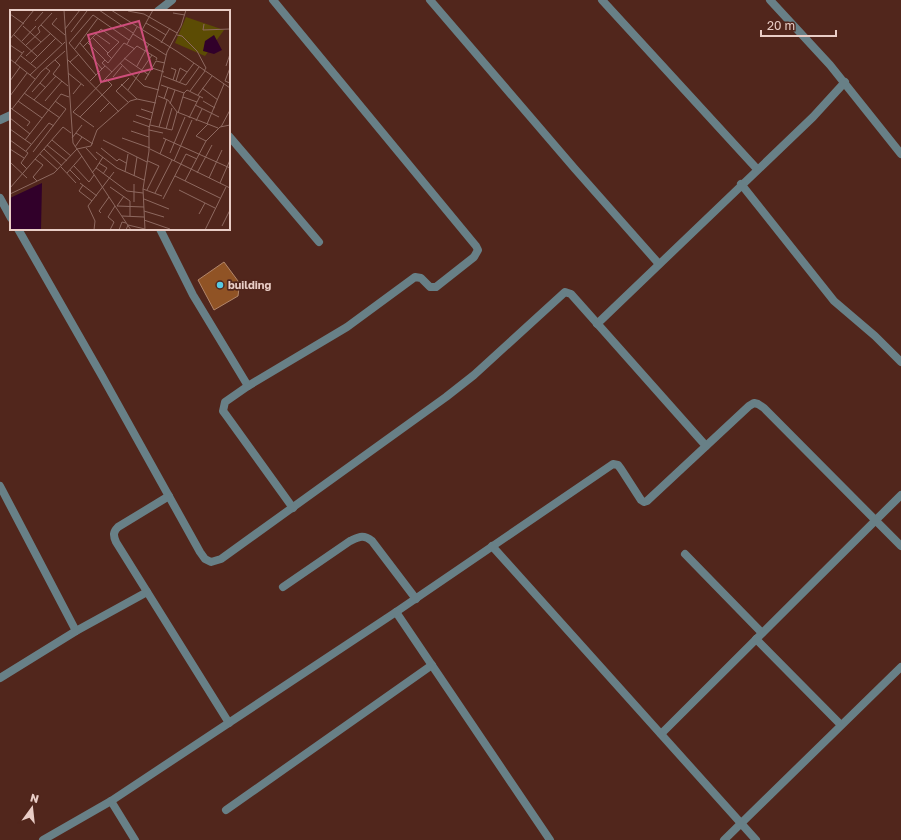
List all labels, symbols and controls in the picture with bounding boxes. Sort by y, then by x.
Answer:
inset map [10,10,230,230]
scale bar [761,12,836,38]
text: 20 m [767,18,795,33]
place label: building [228,278,271,291]
marker: building [215,280,225,290]
north arrow [12,788,52,828]
text: N [29,790,40,805]

